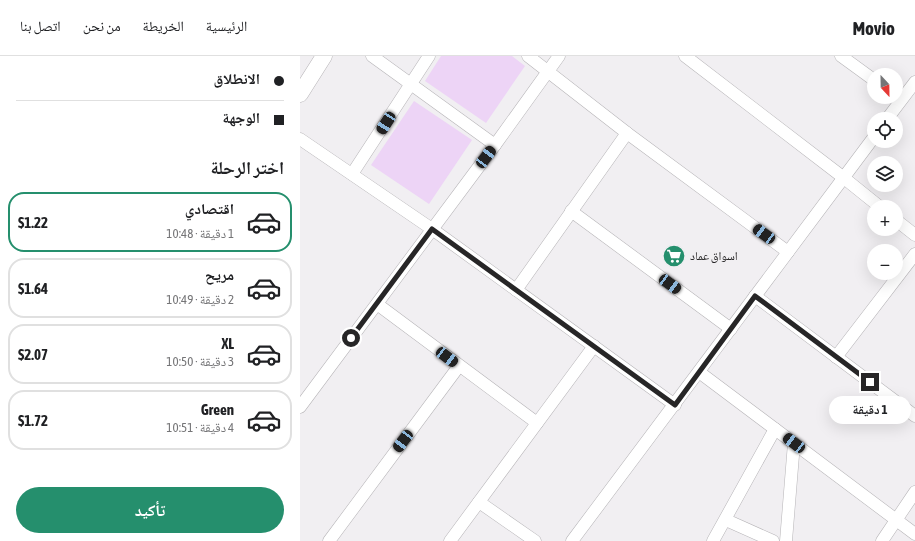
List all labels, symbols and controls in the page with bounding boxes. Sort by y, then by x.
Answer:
text: Movio [852,17,895,39]
text: اتصل بنا [20,18,61,34]
text: من نحن [83,18,121,34]
text: الخريطة [143,18,184,34]
text: الرئيسية [206,18,247,34]
north arrow [867,68,903,104]
map controls [867,68,903,280]
text: الانطلاق [214,70,260,87]
text: الوجهة [222,109,260,126]
car [374,110,398,136]
button: locate [867,112,903,148]
car [474,144,498,170]
button: layers [867,156,903,192]
text: اختر الرحلة [211,157,284,178]
text: اقتصادي [185,200,234,217]
button: + [867,200,903,236]
icon: car [246,204,282,240]
text: $1.22 [18,214,48,231]
car [751,222,777,246]
text: 1 دقيقة · 10:48 [166,226,234,241]
supermarket icon: اسواق عماد [661,243,687,269]
button: − [867,244,903,280]
place label: اسواق عماد [690,249,738,263]
text: مريح [205,266,234,283]
icon: car [246,270,282,306]
car [657,272,683,296]
text: $1.64 [18,280,48,297]
text: 2 دقيقة · 10:49 [166,292,234,307]
route start [342,329,360,347]
text: XL [221,335,234,352]
icon: car [246,336,282,372]
car [434,345,460,369]
text: $2.07 [18,346,48,363]
text: 3 دقيقة · 10:50 [166,354,234,369]
route end [861,373,879,391]
callout: 1 دقيقة [829,396,911,424]
text: Green [201,401,234,418]
icon: car [246,402,282,438]
text: 1 دقيقة [852,402,888,417]
text: $1.72 [18,412,48,429]
text: 4 دقيقة · 10:51 [166,420,234,435]
car [391,428,415,454]
car [781,431,807,455]
button: تأكيد [16,487,284,533]

